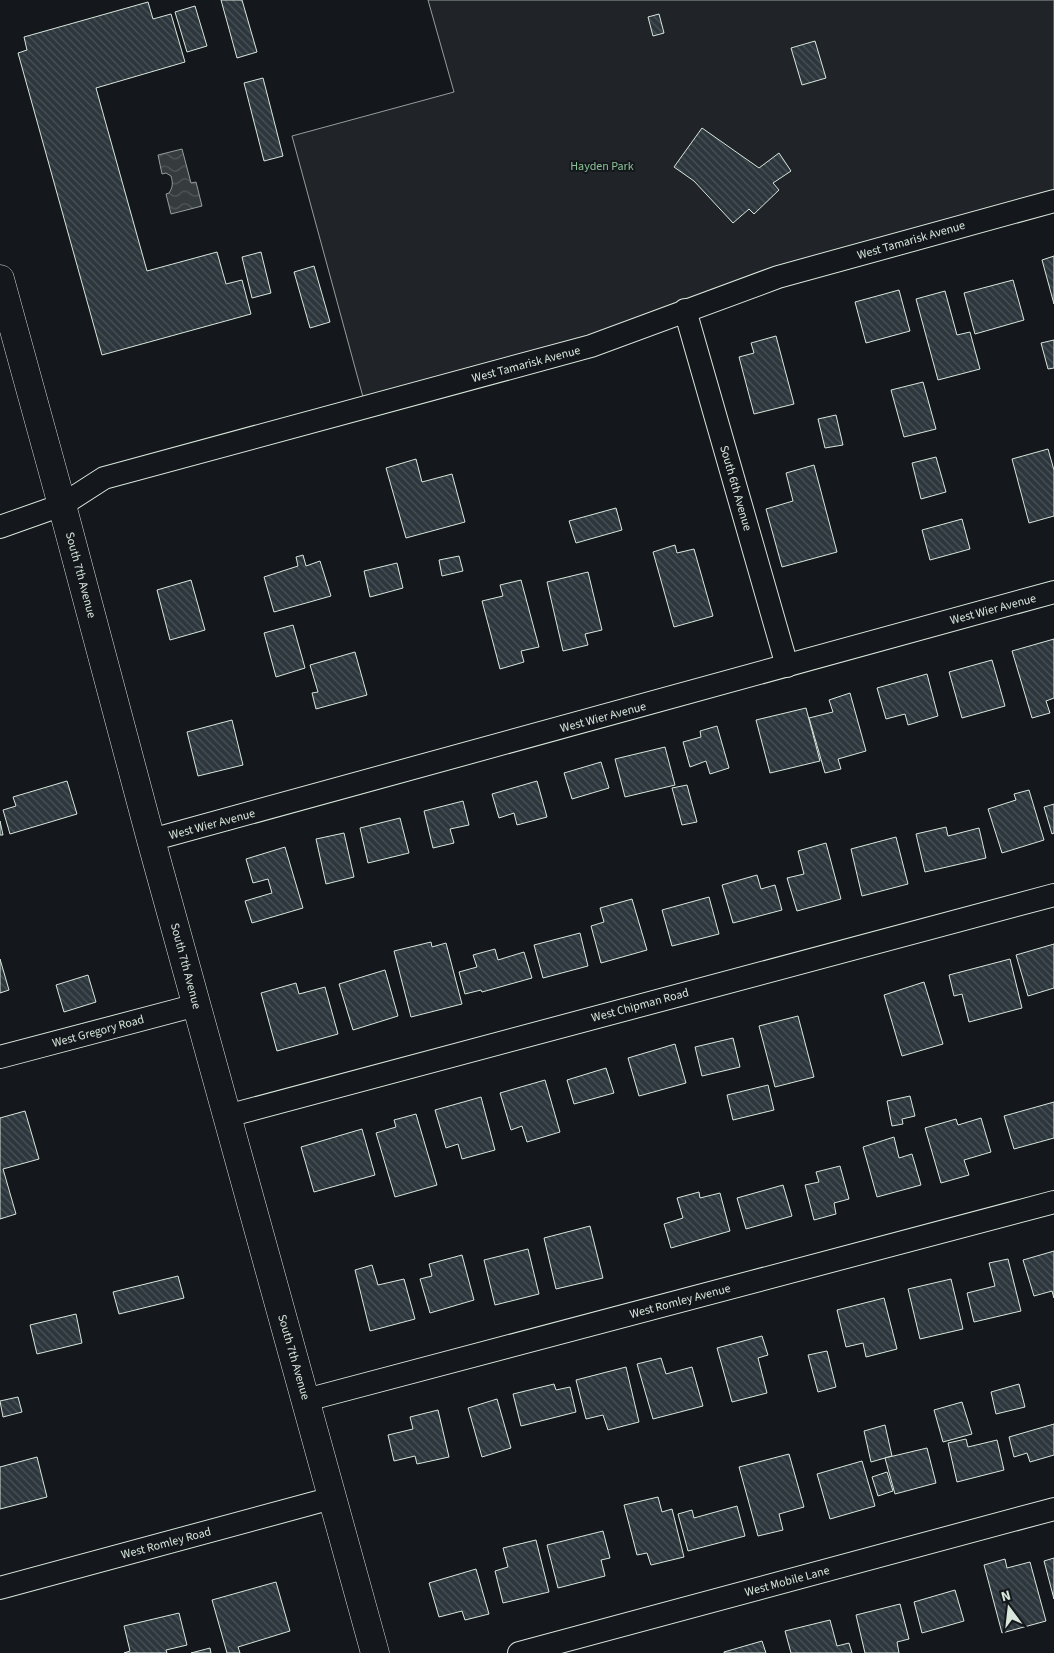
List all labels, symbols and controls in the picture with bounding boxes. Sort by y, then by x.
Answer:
park label: Hayden Park [570,158,634,175]
street label: West Tamarisk Avenue [855,217,967,264]
street label: West Tamarisk Avenue [470,342,582,387]
street label: South 6th Avenue [715,443,756,533]
street label: South 7th Avenue [61,530,100,620]
street label: West Wier Avenue [948,590,1038,629]
street label: West Wier Avenue [558,698,648,737]
street label: West Wier Avenue [167,805,257,844]
street label: South 7th Avenue [166,921,205,1011]
street label: West Chipman Road [589,984,691,1027]
street label: West Gregory Road [50,1011,146,1052]
street label: West Romley Avenue [628,1280,733,1323]
street label: South 7th Avenue [273,1312,314,1402]
street label: West Romley Road [119,1523,213,1564]
street label: West Mobile Lane [743,1562,832,1601]
north arrow [984,1583,1034,1633]
text: N [999,1586,1013,1607]

